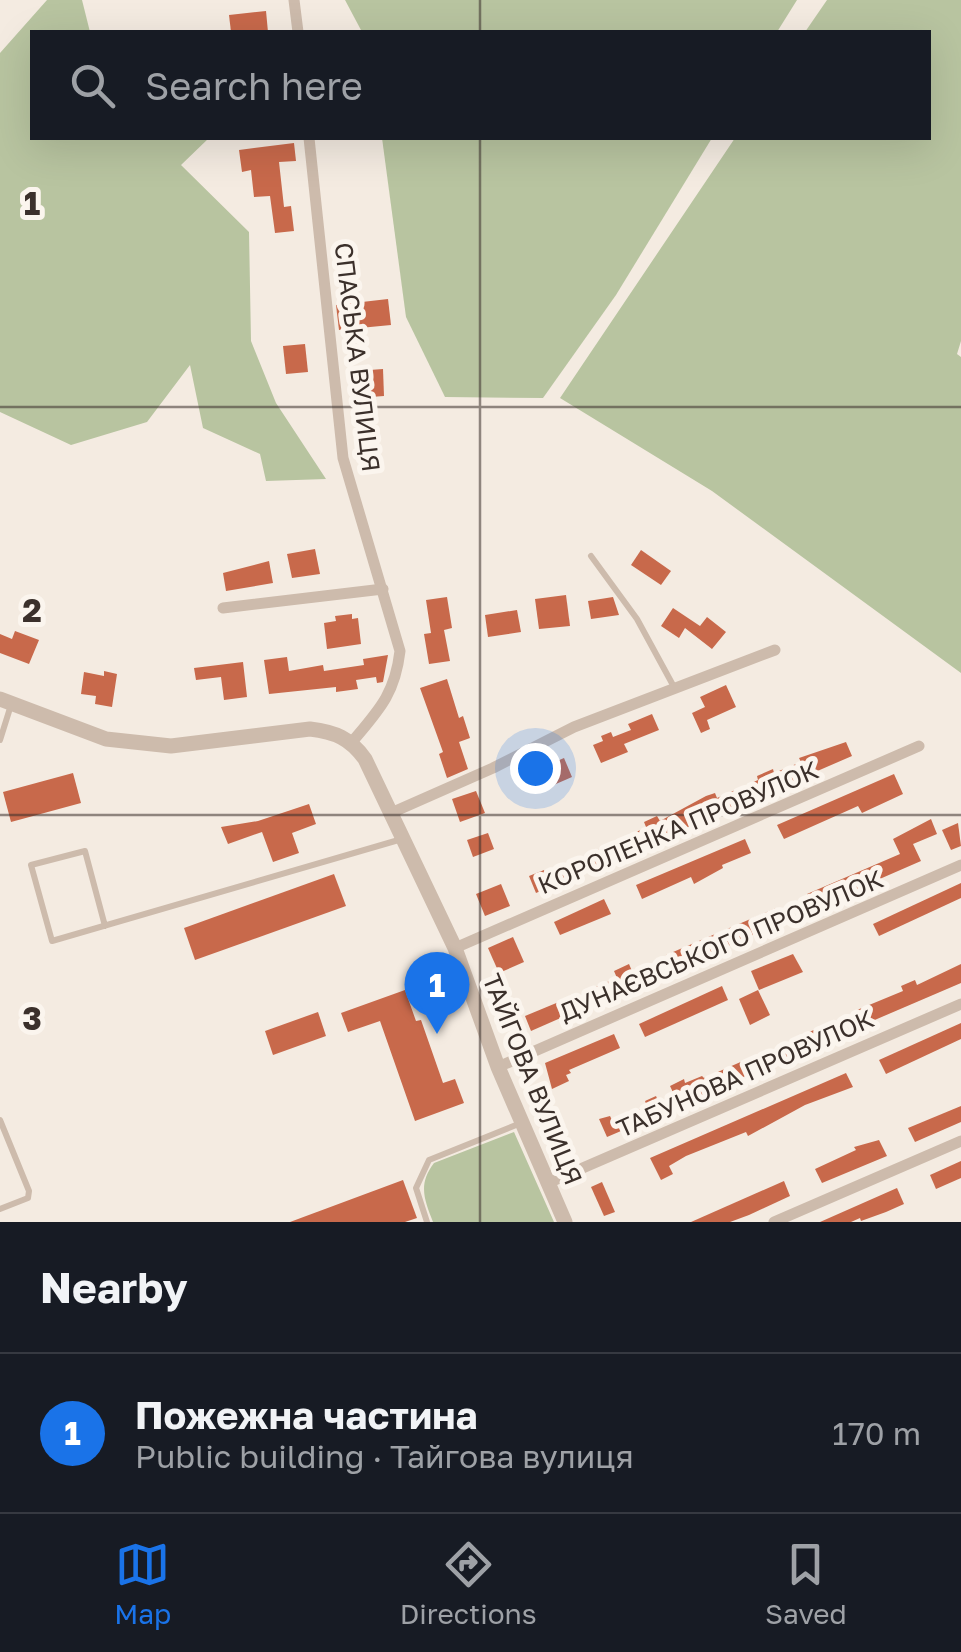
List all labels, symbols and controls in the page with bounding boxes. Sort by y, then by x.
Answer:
search box [30,30,931,140]
icon: search [65,58,120,113]
text: Search here [145,63,363,108]
text: 1 [24,184,40,222]
street label: СПАСЬКА ВУЛИЦЯ [329,241,387,473]
text: 2 [22,591,42,629]
your location [510,743,561,794]
street label: КОРОЛЕНКА ПРОВУЛОК [533,754,823,900]
street label: ДУНАЄВСЬКОГО ПРОВУЛОК [554,863,888,1027]
pin: 1 [404,952,470,1034]
street label: ТАЙГОВА ВУЛИЦЯ [477,969,589,1189]
text: 3 [22,999,42,1037]
street label: ТАБУНОВА ПРОВУЛОК [612,1002,878,1144]
text: Nearby [40,1262,188,1312]
text: Пожежна частина [135,1392,477,1437]
text: 1 [64,1414,81,1452]
text: 170 m [832,1414,921,1452]
text: Public building · Тайгова вулиця [135,1437,634,1475]
tab: Map [114,1537,171,1630]
tab: Directions [400,1537,537,1630]
tab: Saved [765,1537,847,1630]

